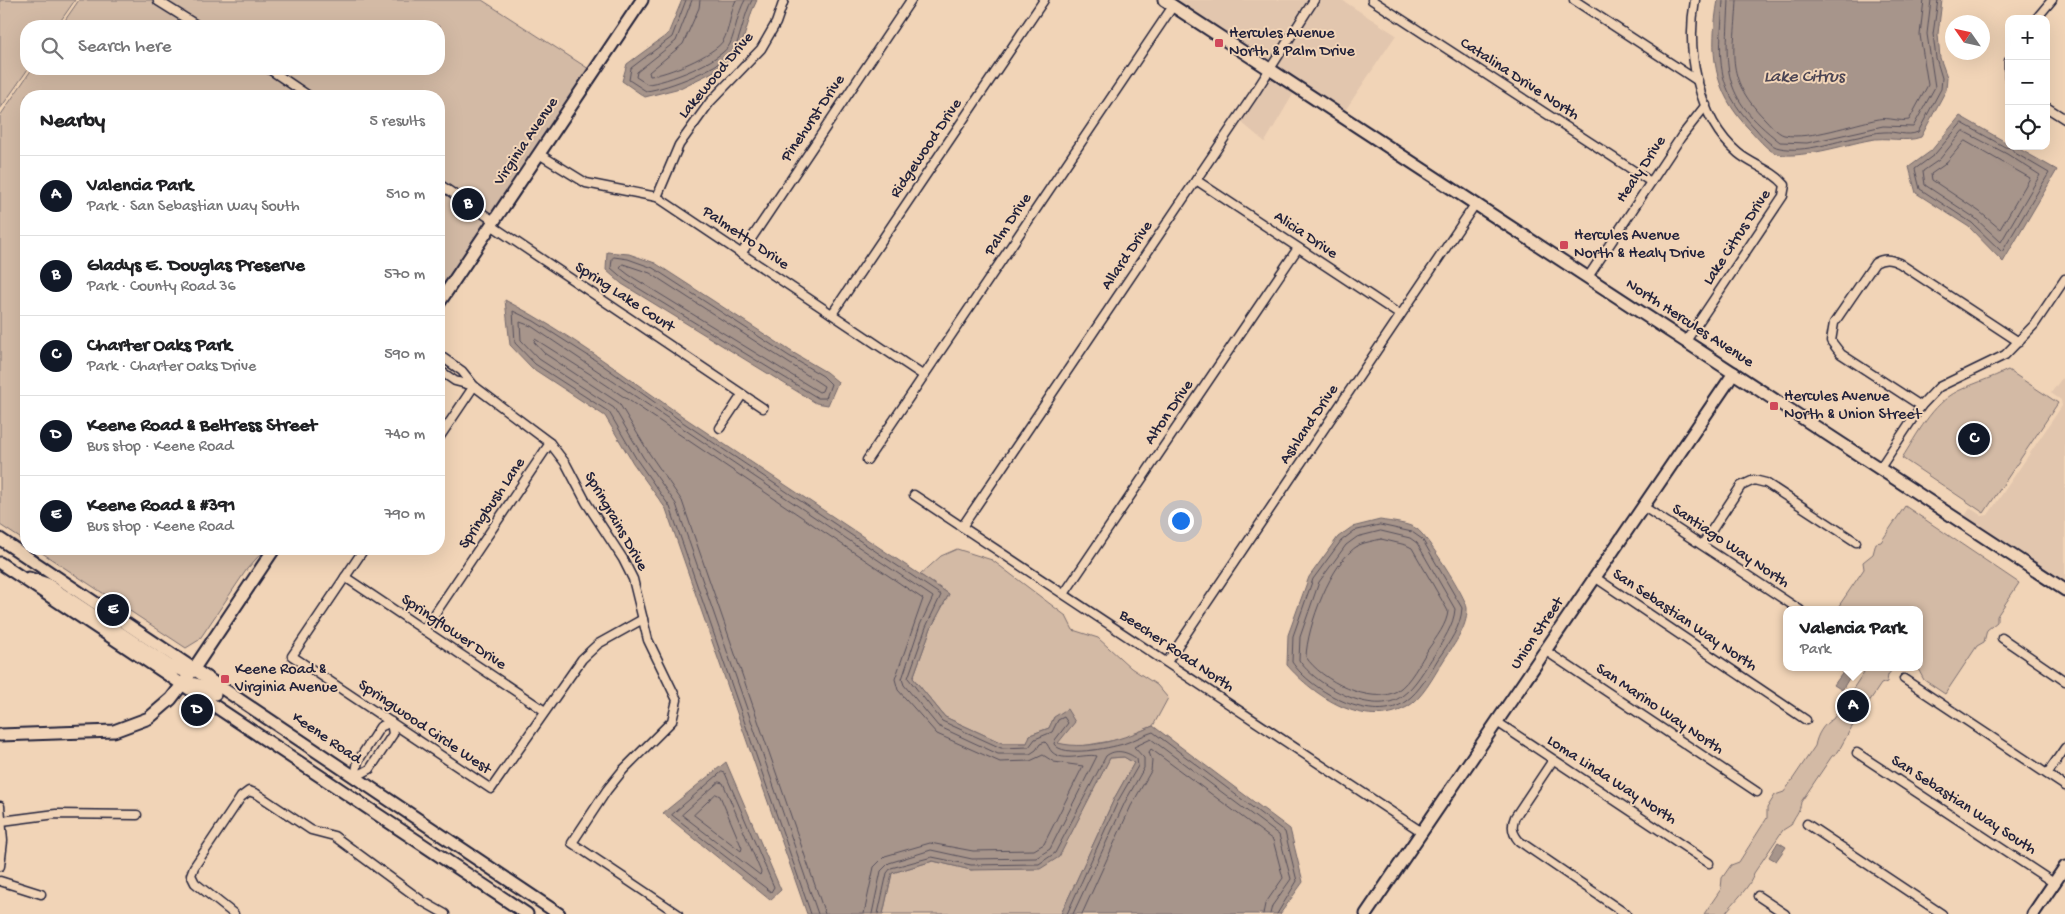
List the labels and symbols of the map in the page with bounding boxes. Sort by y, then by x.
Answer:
north arrow [1945,15,1990,60]
place label: Hercules Avenue North & Palm Drive [1229,25,1355,62]
street label: Lakewood Drive [675,28,759,123]
street label: Catalina Drive North [1456,34,1583,126]
marker: Hercules Avenue North & Palm Drive [1213,37,1225,49]
water label: Lake Citrus [1764,67,1847,88]
street label: Pinehurst Drive [777,71,851,167]
street label: Virginia Avenue [490,94,564,191]
street label: Ridgewood Drive [887,95,968,202]
street label: Healy Drive [1613,132,1672,207]
pin: B [452,185,484,223]
street label: Lake Citrus Drive [1700,186,1776,289]
street label: Palm Drive [981,190,1037,261]
street label: Palmetto Drive [697,202,793,275]
street label: Alicia Drive [1269,208,1341,265]
street label: Allard Drive [1098,217,1158,294]
place label: Hercules Avenue North & Healy Drive [1574,227,1706,264]
marker: Hercules Avenue North & Healy Drive [1558,239,1570,251]
street label: Spring Lake Court [570,259,679,338]
street label: North Hercules Avenue [1621,275,1757,373]
street label: Alton Drive [1141,376,1199,449]
street label: Ashland Drive [1276,381,1344,468]
place label: Hercules Avenue North & Union Street [1784,388,1923,425]
marker: Hercules Avenue North & Union Street [1768,400,1780,412]
pin: C [1958,420,1990,458]
street label: Springbush Lane [455,454,531,553]
street label: Springrains Drive [579,469,651,576]
street label: Santiago Way North [1668,501,1793,594]
your location [1168,508,1194,534]
street label: San Sebastian Way North [1608,565,1760,677]
pin: E [97,591,129,629]
street label: Springflower Drive [397,591,510,676]
street label: Union Street [1507,593,1570,674]
street label: Beecher Road North [1114,606,1237,698]
street label: San Marino Way North [1591,660,1727,760]
place label: Keene Road & Virginia Avenue [234,661,338,698]
marker: Keene Road & Virginia Avenue [219,673,231,685]
street label: Springwood Circle West [354,676,495,780]
pin: A [1837,687,1869,725]
pin: D [181,691,213,729]
street label: Keene Road [288,709,366,770]
street label: Loma Linda Way North [1543,732,1680,830]
street label: San Sebastian Way South [1887,752,2040,860]

